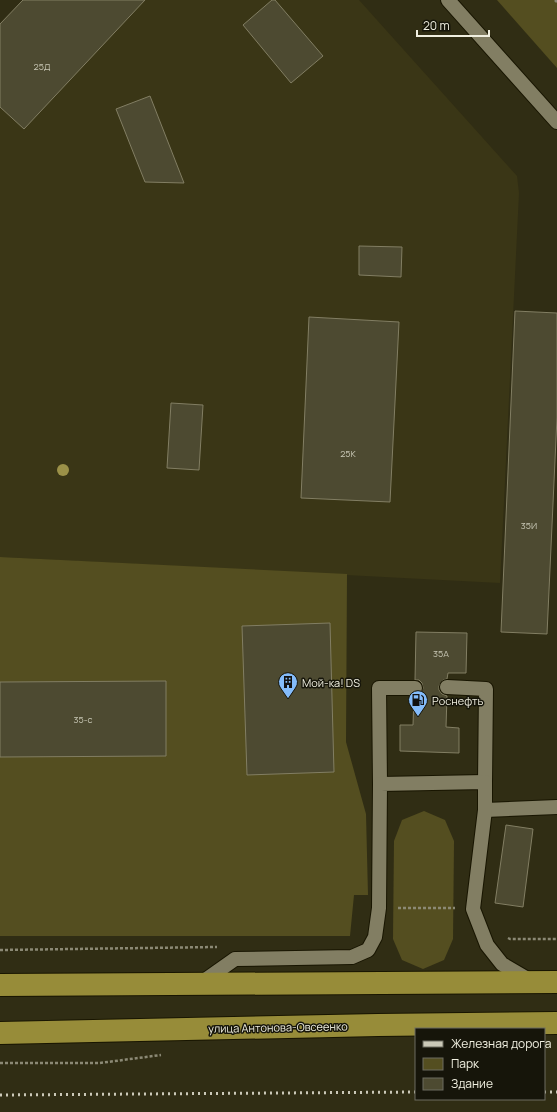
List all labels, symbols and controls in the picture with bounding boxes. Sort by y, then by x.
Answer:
scale bar [417,12,489,38]
text: 20 m [423,17,450,34]
house number: 25Д [34,60,51,73]
house number: 25К [340,447,356,460]
house number: 35И [521,519,537,532]
house number: 35А [433,647,449,660]
building icon: Мой-ка! DS [277,671,299,699]
place label: Мой-ка! DS [302,675,360,690]
fuel station icon: Роснефть [407,689,429,717]
place label: Роснефть [432,693,484,708]
house number: 35-с [74,713,92,726]
street label: улица Антонова-Овсеенко [208,1018,348,1036]
legend [415,1028,545,1100]
text: Железная дорога [451,1035,551,1052]
text: Парк [451,1055,480,1072]
text: Здание [451,1075,493,1092]

